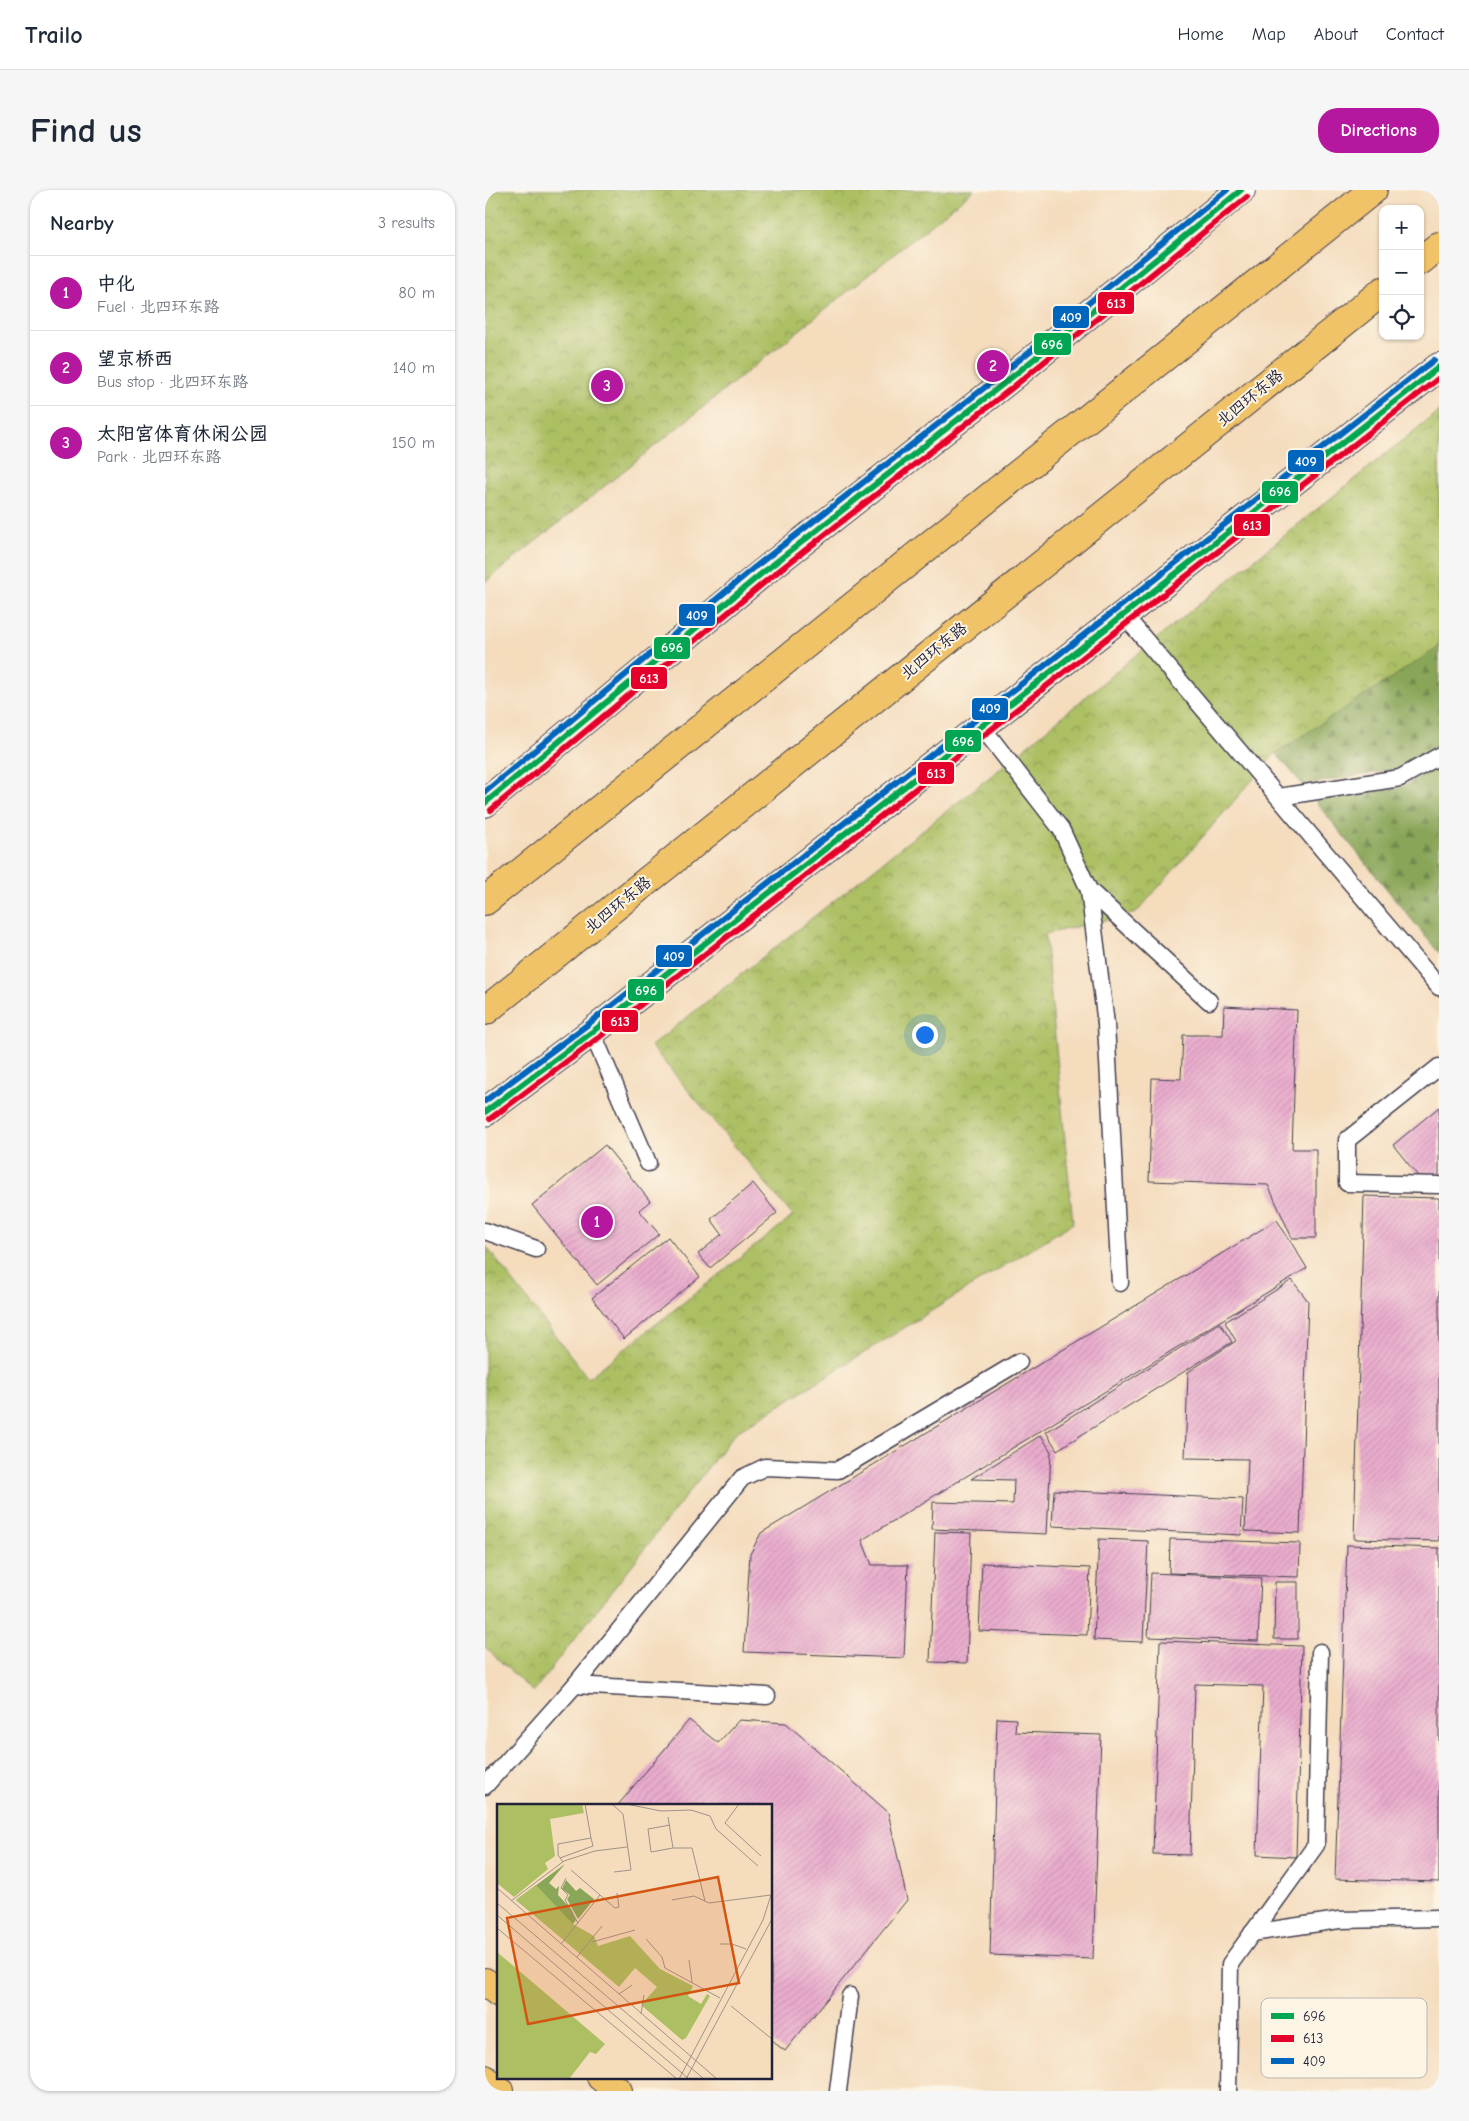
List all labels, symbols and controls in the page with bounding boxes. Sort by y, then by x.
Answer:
text: Trailo [25,21,83,49]
text: Home [1177,24,1224,45]
text: Map [1252,24,1286,45]
text: About [1314,24,1358,45]
text: Contact [1386,24,1444,45]
button: Directions [1318,108,1439,153]
text: Find us [30,110,142,151]
map controls [1379,205,1424,340]
button: + [1379,205,1424,250]
text: Nearby [50,211,114,235]
text: 3 results [378,214,435,232]
button: − [1379,250,1424,295]
text: 中化 [97,273,135,295]
text: 1 [63,284,69,302]
text: 80 m [398,284,435,302]
line badge: 613 [1097,291,1135,315]
text: 613 [1106,295,1126,312]
button: locate [1379,295,1424,340]
text: Fuel · 北四环东路 [97,298,219,316]
line badge: 409 [1052,305,1090,329]
text: 409 [1060,309,1082,326]
line badge: 696 [1033,332,1072,356]
text: 696 [1041,336,1063,353]
pin: 2 [977,347,1009,385]
text: 望京桥西 [97,348,173,370]
text: 2 [62,359,70,377]
text: 140 m [393,359,435,377]
street label: 北四环东路 [1213,366,1287,430]
pin: 3 [591,367,623,405]
text: Bus stop · 北四环东路 [97,373,248,391]
text: 太阳宫体育休闲公园 [97,423,268,445]
text: 3 [62,434,70,452]
text: 150 m [392,434,435,452]
text: Park · 北四环东路 [97,448,221,466]
line badge: 409 [1287,449,1325,473]
text: 409 [1295,453,1317,470]
line badge: 696 [1261,480,1299,504]
text: 696 [1269,483,1291,500]
line badge: 613 [1233,513,1271,537]
text: 613 [1242,517,1262,534]
line badge: 409 [678,603,716,627]
text: 409 [686,607,708,624]
street label: 北四环东路 [897,619,971,683]
line badge: 696 [653,636,691,660]
text: 696 [661,639,683,656]
line badge: 613 [630,666,668,690]
text: 613 [639,670,659,687]
line badge: 409 [971,697,1009,721]
text: 409 [979,700,1001,717]
line badge: 696 [944,729,982,753]
text: 696 [952,733,974,750]
line badge: 613 [917,761,955,785]
text: 613 [926,765,946,782]
street label: 北四环东路 [581,873,655,937]
line badge: 409 [655,944,693,968]
text: 409 [663,948,685,965]
line badge: 696 [627,978,665,1002]
text: 696 [635,982,657,999]
line badge: 613 [601,1009,639,1033]
text: 613 [610,1013,630,1030]
your location [912,1022,938,1048]
pin: 1 [581,1203,613,1241]
inset map [497,1804,773,2078]
legend [1261,1998,1427,2078]
text: 696 [1303,2008,1326,2025]
text: 613 [1303,2030,1323,2047]
text: 409 [1303,2053,1326,2070]

